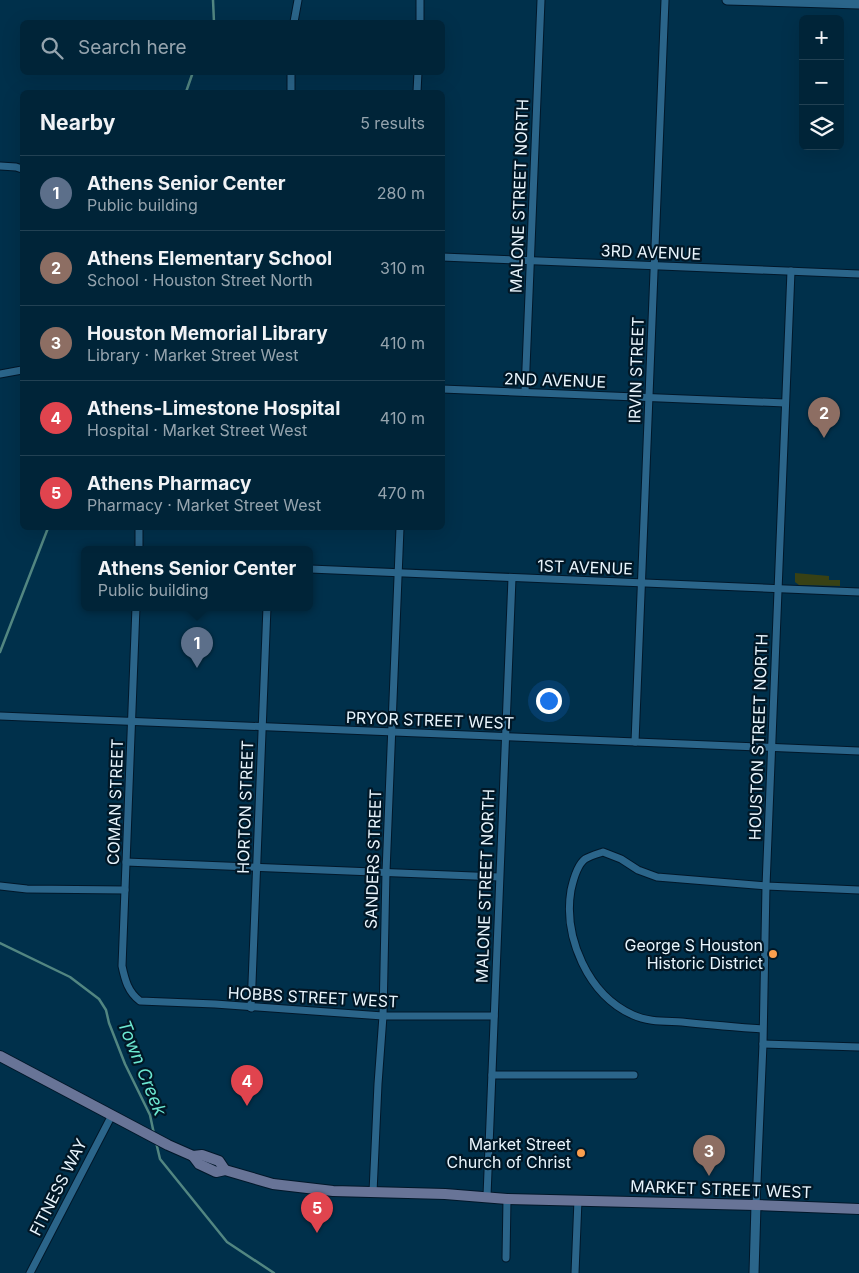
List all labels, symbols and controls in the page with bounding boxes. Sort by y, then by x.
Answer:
map controls [799,15,844,150]
button: + [799,15,844,60]
search box [20,20,445,75]
icon: search [38,34,66,62]
text: Search here [78,36,187,59]
button: − [799,60,844,105]
street label: MALONE STREET NORTH [506,99,532,293]
button: layers [799,105,844,150]
text: Nearby [40,110,115,135]
text: 5 results [360,113,425,133]
text: Athens Senior Center [87,172,285,195]
text: 1 [53,183,59,203]
text: 280 m [377,183,425,203]
text: Public building [87,195,198,215]
street label: 3RD AVENUE [600,240,702,264]
text: Athens Elementary School [87,247,332,270]
text: 2 [51,258,61,278]
text: 310 m [380,258,425,278]
text: School · Houston Street North [87,270,313,290]
street label: IRVIN STREET [624,316,648,424]
text: Houston Memorial Library [87,322,328,345]
text: 3 [51,333,61,353]
text: 410 m [380,333,425,353]
text: Library · Market Street West [87,345,298,365]
street label: 2ND AVENUE [504,368,606,392]
text: Athens-Limestone Hospital [87,397,340,420]
pin: 2 [808,397,840,438]
text: 4 [51,408,61,428]
text: 410 m [380,408,425,428]
text: Hospital · Market Street West [87,420,307,440]
text: Athens Pharmacy [87,472,251,495]
text: 5 [51,483,61,503]
text: 470 m [377,483,425,503]
text: Pharmacy · Market Street West [87,495,321,515]
popup [81,546,313,611]
street label: 1ST AVENUE [537,555,633,579]
text: Athens Senior Center [98,557,296,580]
text: Public building [98,580,209,600]
pin: 1 [181,627,213,668]
street label: HOUSTON STREET NORTH [744,633,772,841]
your location [536,688,562,714]
street label: PRYOR STREET WEST [345,707,515,733]
street label: COMAN STREET [103,738,127,866]
street label: HORTON STREET [233,740,257,874]
street label: SANDERS STREET [361,789,385,929]
street label: MALONE STREET NORTH [472,789,498,983]
place label: George S Houston Historic District [624,935,763,973]
marker: George S Houston Historic District [767,948,779,960]
street label: HOBBS STREET WEST [227,983,399,1011]
water label: Town Creek [114,1017,172,1120]
pin: 4 [231,1065,263,1106]
place label: Market Street Church of Christ [447,1134,571,1172]
street label: FITNESS WAY [25,1135,91,1239]
pin: 3 [693,1135,725,1176]
marker: Market Street Church of Christ [575,1147,587,1159]
street label: MARKET STREET WEST [630,1176,812,1202]
pin: 5 [301,1192,333,1233]

